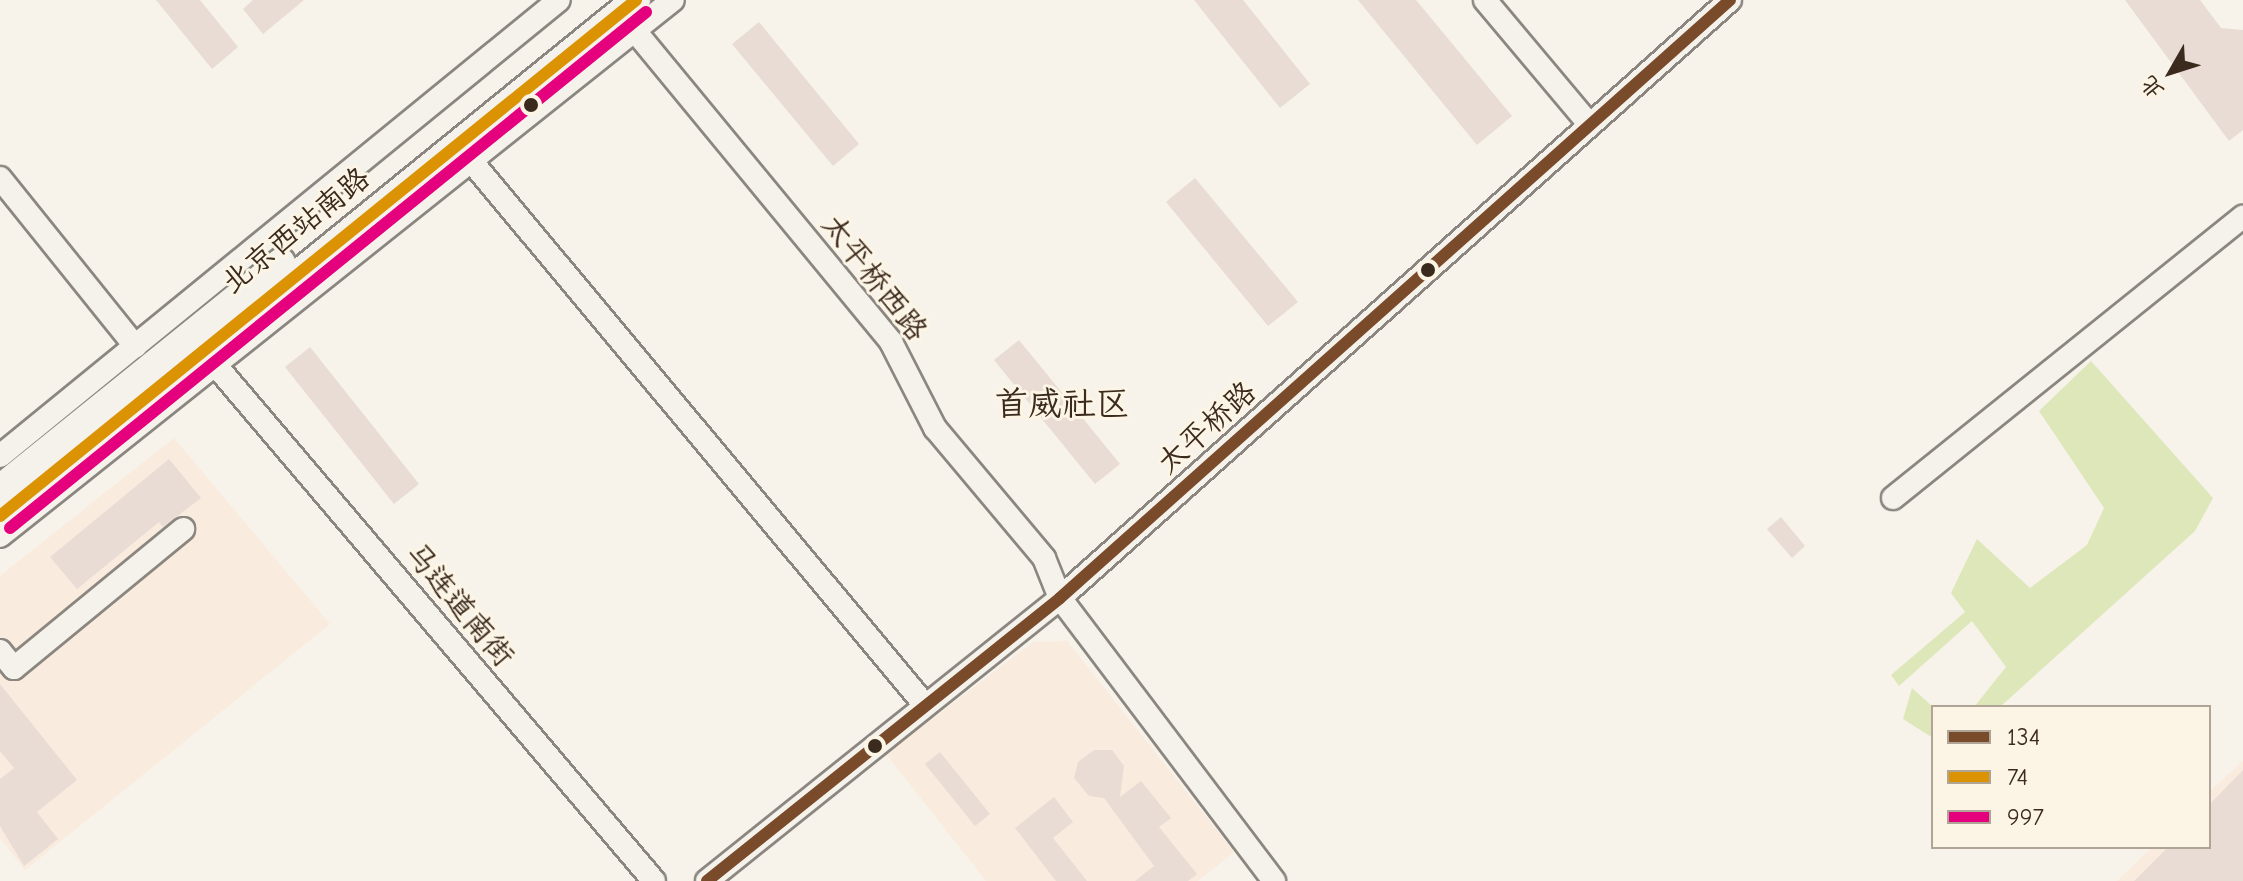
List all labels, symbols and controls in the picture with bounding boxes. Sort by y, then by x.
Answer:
north arrow [2131,32,2211,112]
text: 北 [2135,70,2169,104]
unlabelled marker [523,97,539,113]
street label: 北京西站南路 [215,160,377,302]
street label: 太平桥西路 [814,208,934,348]
unlabelled marker [1420,262,1436,278]
street label: 太平桥路 [1150,374,1264,482]
district label: 首威社区 [994,385,1130,425]
street label: 马连道南街 [397,536,521,674]
legend [1931,705,2211,849]
text: 134 [2007,723,2040,751]
unlabelled marker [867,738,883,754]
text: 74 [2007,763,2028,791]
text: 997 [2007,803,2044,831]

